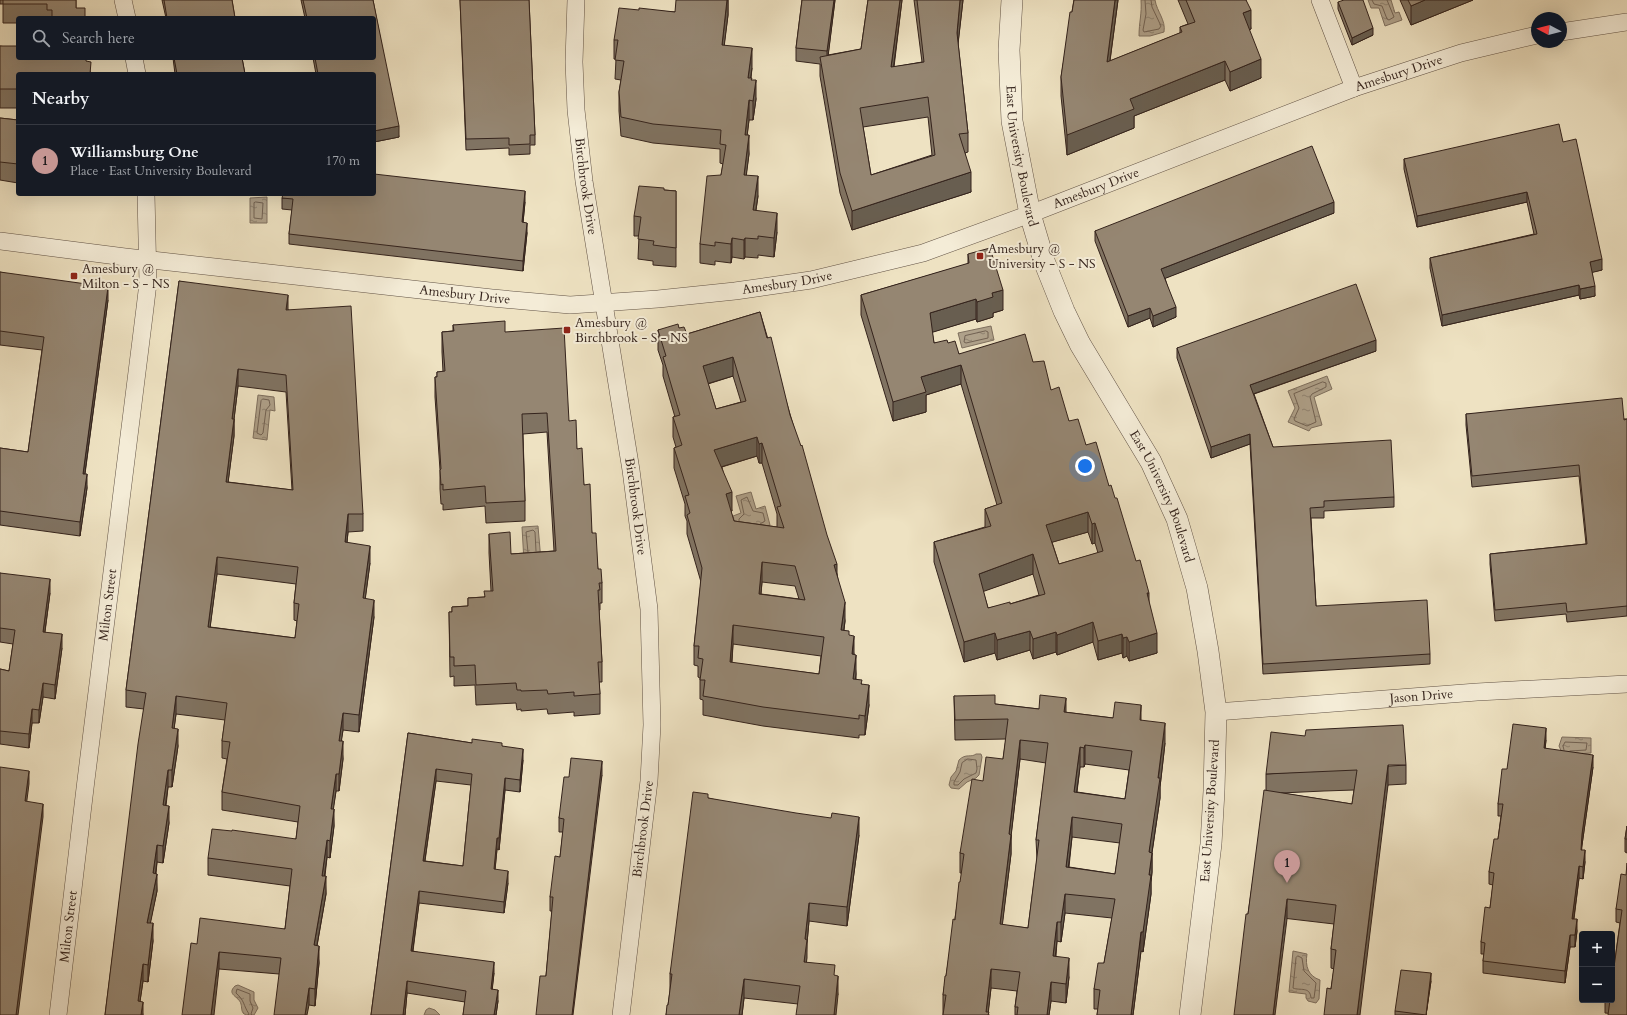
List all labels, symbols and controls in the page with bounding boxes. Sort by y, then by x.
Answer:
north arrow [1531,12,1567,48]
search box [16,16,376,60]
icon: search [30,27,52,49]
text: Search here [62,28,135,48]
street label: Amesbury Drive [1353,51,1445,96]
street label: East University Boulevard [1001,85,1042,229]
text: Nearby [32,87,89,110]
street label: Birchbrook Drive [570,137,602,236]
text: Williamsburg One [70,142,199,162]
text: 1 [42,152,48,170]
text: 170 m [326,152,360,170]
text: Place · East University Boulevard [70,162,252,180]
street label: Amesbury Drive [1050,163,1142,213]
place label: Amesbury @ University - S - NS [988,240,1096,273]
marker: Amesbury @ University - S - NS [975,251,985,261]
place label: Amesbury @ Milton - S - NS [82,260,169,293]
street label: Amesbury Drive [741,266,834,299]
marker: Amesbury @ Milton - S - NS [69,271,79,281]
street label: Amesbury Drive [419,281,511,309]
place label: Amesbury @ Birchbrook - S - NS [575,314,688,347]
marker: Amesbury @ Birchbrook - S - NS [562,325,572,335]
street label: East University Boulevard [1125,427,1198,565]
street label: Birchbrook Drive [620,456,651,556]
your location [1075,456,1095,476]
street label: Milton Street [94,568,121,642]
street label: Jason Drive [1387,685,1454,708]
street label: East University Boulevard [1196,739,1224,883]
street label: Birchbrook Drive [628,779,658,879]
pin: 1 [1274,850,1300,883]
street label: Milton Street [55,890,82,964]
map controls [1579,931,1615,1003]
button: + [1579,931,1615,967]
button: − [1579,967,1615,1003]

